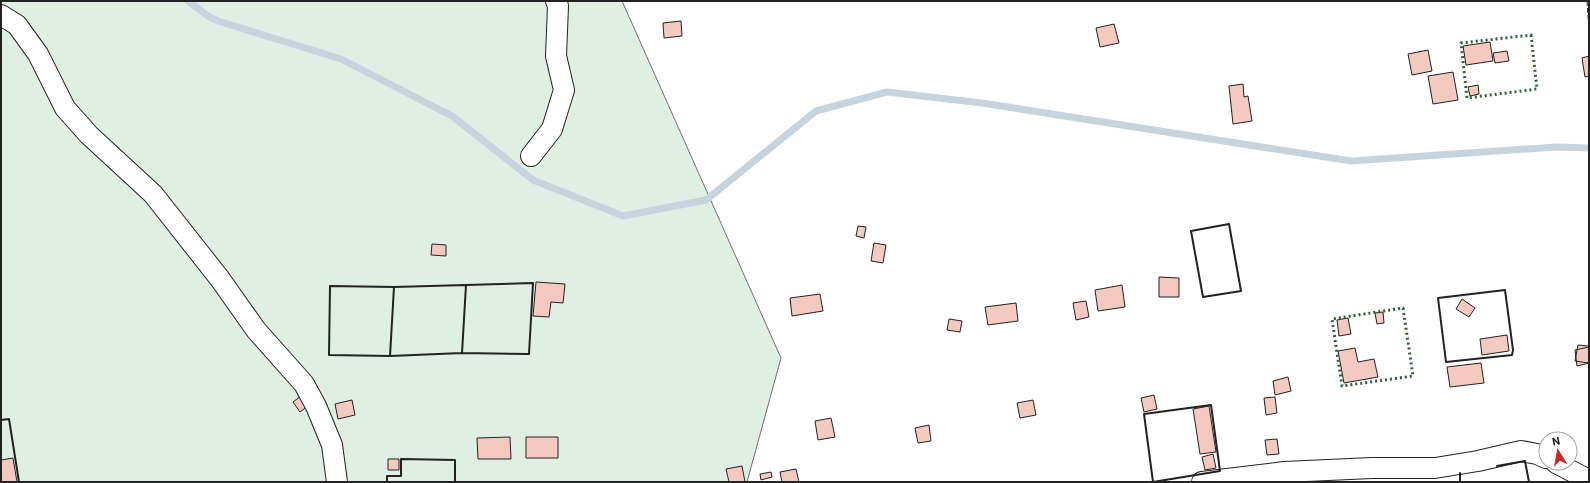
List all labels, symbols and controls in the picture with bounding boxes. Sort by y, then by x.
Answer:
north arrow [1538,431,1578,471]
text: N [1551,435,1561,449]

